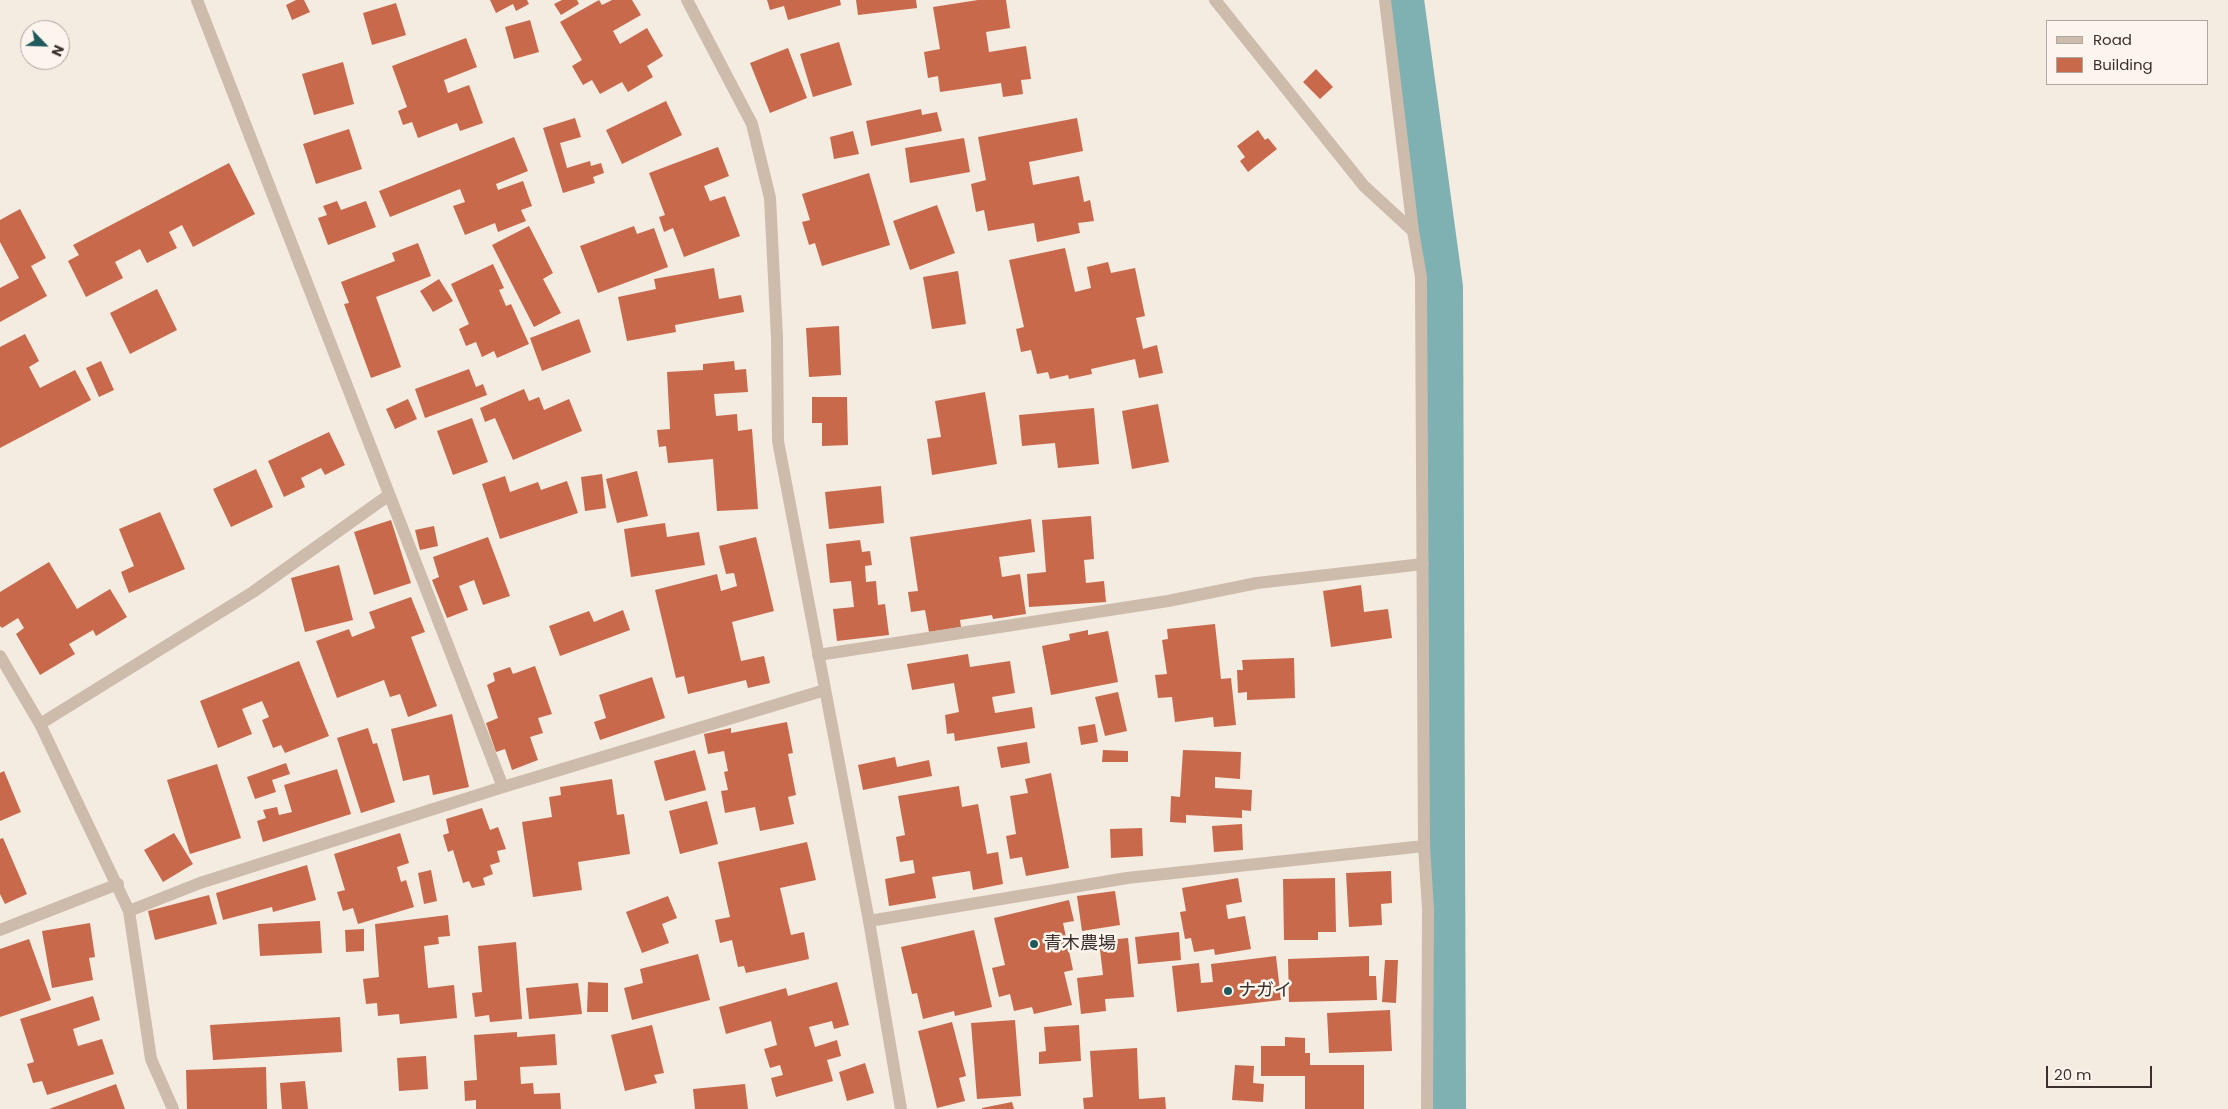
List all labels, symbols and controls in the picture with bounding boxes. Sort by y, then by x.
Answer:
north arrow [20,20,70,70]
legend [2046,20,2208,85]
text: Road [2093,29,2132,50]
text: N [47,42,69,60]
text: Building [2093,54,2153,75]
place label: 青木農場 [1044,933,1116,955]
marker: 青木農場 [1028,938,1040,950]
place label: ナガイ [1238,980,1292,1002]
marker: ナガイ [1222,985,1234,997]
scale bar [2048,1056,2154,1088]
text: 20 m [2054,1064,2092,1085]

